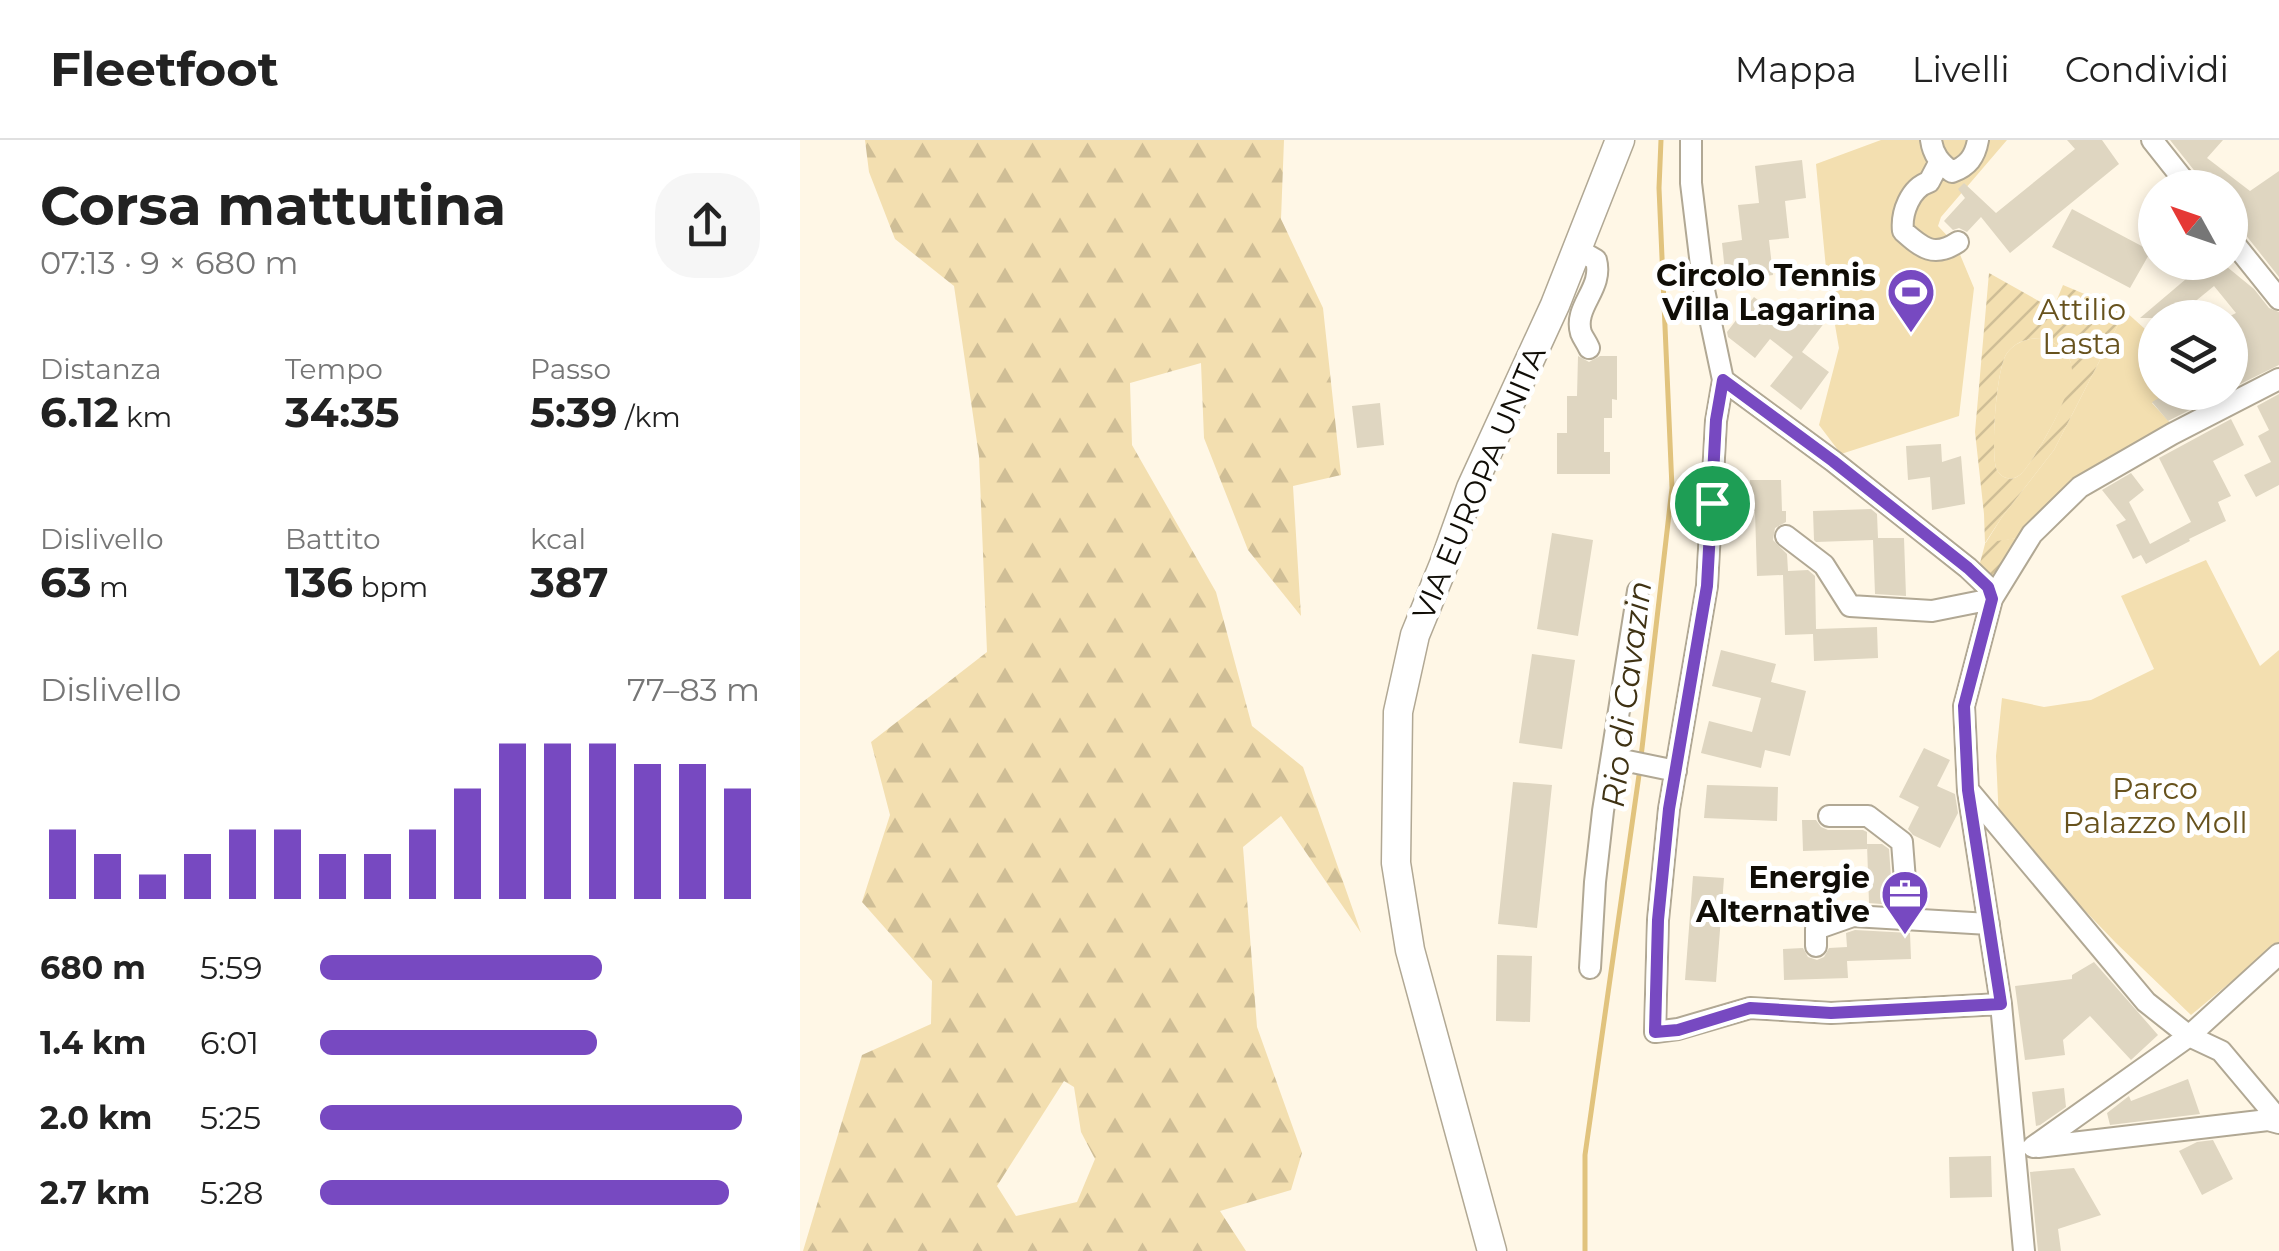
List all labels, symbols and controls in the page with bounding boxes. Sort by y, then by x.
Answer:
text: Fleetfoot [50,40,279,98]
text: Mappa [1735,48,1857,91]
text: Livelli [1912,48,2010,91]
text: Condividi [2065,48,2229,91]
north arrow [2138,170,2248,280]
map controls [2138,170,2248,410]
text: Corsa mattutina [40,172,506,239]
button: share [655,173,760,278]
text: 07:13 · 9 × 680 m [40,243,298,282]
place label: Circolo Tennis Villa Lagarina [1656,257,1876,328]
sports icon: Circolo Tennis Villa Lagarina [1885,266,1937,334]
park label: Attilio Lasta [2038,291,2126,362]
button: layers [2138,300,2248,410]
street label: VIA EUROPA UNITA [1405,340,1554,626]
text: Distanza [40,352,161,386]
text: Tempo [285,352,383,386]
text: Passo [530,352,611,386]
text: 6.12 [40,386,119,438]
text: 34:35 [285,386,400,438]
text: 5:39 [530,386,618,438]
text: km [119,400,172,434]
text: /km [618,400,681,434]
pin [1670,461,1755,546]
icon: arrive [1685,476,1740,531]
text: Dislivello [40,522,164,556]
text: Battito [285,522,381,556]
text: kcal [530,522,586,556]
text: 63 [40,556,92,608]
text: 136 [285,556,353,608]
text: 387 [530,556,609,608]
text: m [92,570,129,604]
text: bpm [353,570,428,604]
water label: Rio di Cavazin [1593,578,1659,810]
text: Dislivello [40,670,181,709]
text: 77–83 m [627,670,760,709]
park label: Parco Palazzo Moll [2062,770,2248,841]
place label: Energie Alternative [1695,859,1870,930]
office icon: Energie Alternative [1879,868,1931,936]
text: 680 m [40,948,146,987]
text: 5:59 [200,948,263,987]
text: 1.4 km [40,1023,146,1062]
text: 6:01 [200,1023,259,1062]
text: 2.0 km [40,1098,152,1137]
text: 5:25 [200,1098,261,1137]
text: 2.7 km [40,1173,150,1212]
text: 5:28 [200,1173,264,1212]

